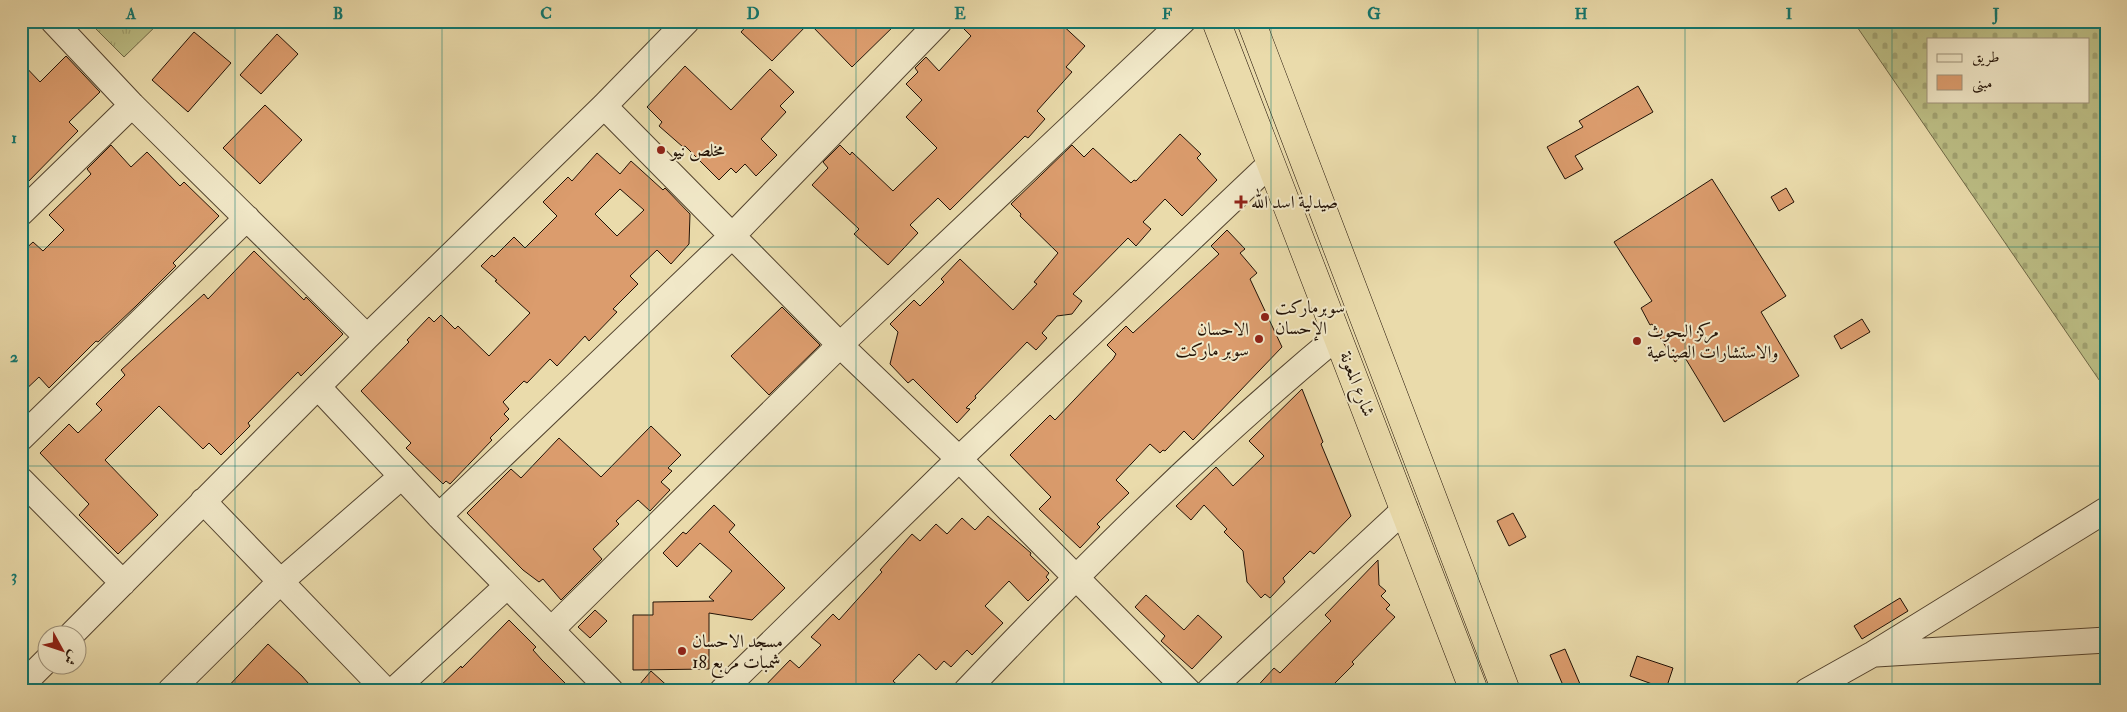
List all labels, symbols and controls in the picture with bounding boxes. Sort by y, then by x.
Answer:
text: A [125,4,137,24]
text: B [333,4,343,24]
text: C [540,4,552,24]
text: D [746,4,760,24]
text: E [954,4,966,24]
text: F [1162,4,1172,24]
text: G [1367,4,1381,24]
text: H [1574,4,1588,24]
text: I [1786,4,1793,24]
text: J [1992,4,2000,25]
legend [1927,38,2090,102]
text: طريق [1972,48,1999,67]
text: مبنى [1972,74,1992,94]
text: 1 [11,128,17,148]
place label: مخلص نيو [669,139,725,162]
marker: مخلص نيو [655,144,667,156]
place label: صيدلية اسد الله [1251,188,1338,214]
marker: صيدلية اسد الله [1235,196,1247,208]
place label: سوبرماركت الإحسان [1275,296,1345,341]
marker: سوبرماركت الإحسان [1259,311,1271,323]
place label: الاحسان سوبر ماركت [1175,318,1249,362]
place label: مركز البحوث والاستشارات الصناعية [1647,320,1779,364]
marker: الاحسان سوبر ماركت [1253,333,1265,345]
marker: مركز البحوث والاستشارات الصناعية [1631,335,1643,347]
text: 2 [10,347,18,367]
street label: شارع المعونة [1331,348,1380,421]
text: 3 [11,566,17,586]
north arrow [38,624,88,674]
place label: مسجد الاحسان شمبات مربع 18 [692,630,783,678]
marker: مسجد الاحسان شمبات مربع 18 [676,645,688,657]
text: ش [61,647,83,669]

